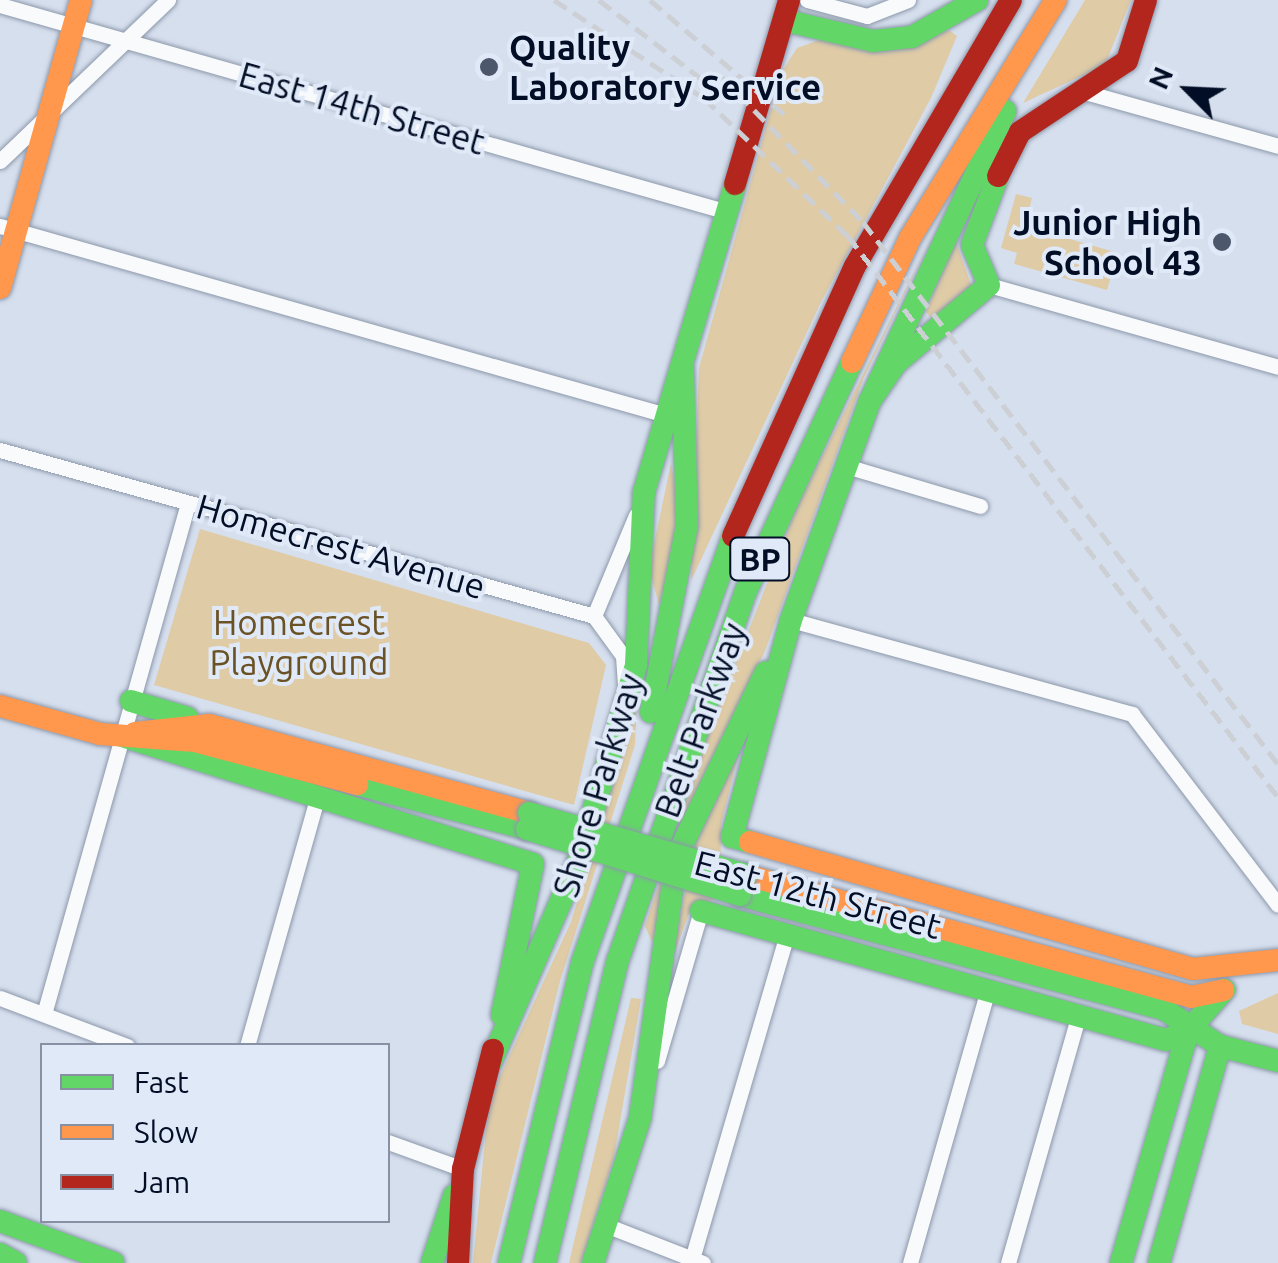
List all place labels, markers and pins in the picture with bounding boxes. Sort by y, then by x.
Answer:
place label: Quality Laboratory Service [509,26,821,108]
marker: Quality Laboratory Service [478,56,500,78]
place label: Junior High School 43 [1013,201,1202,283]
marker: Junior High School 43 [1211,231,1233,253]

